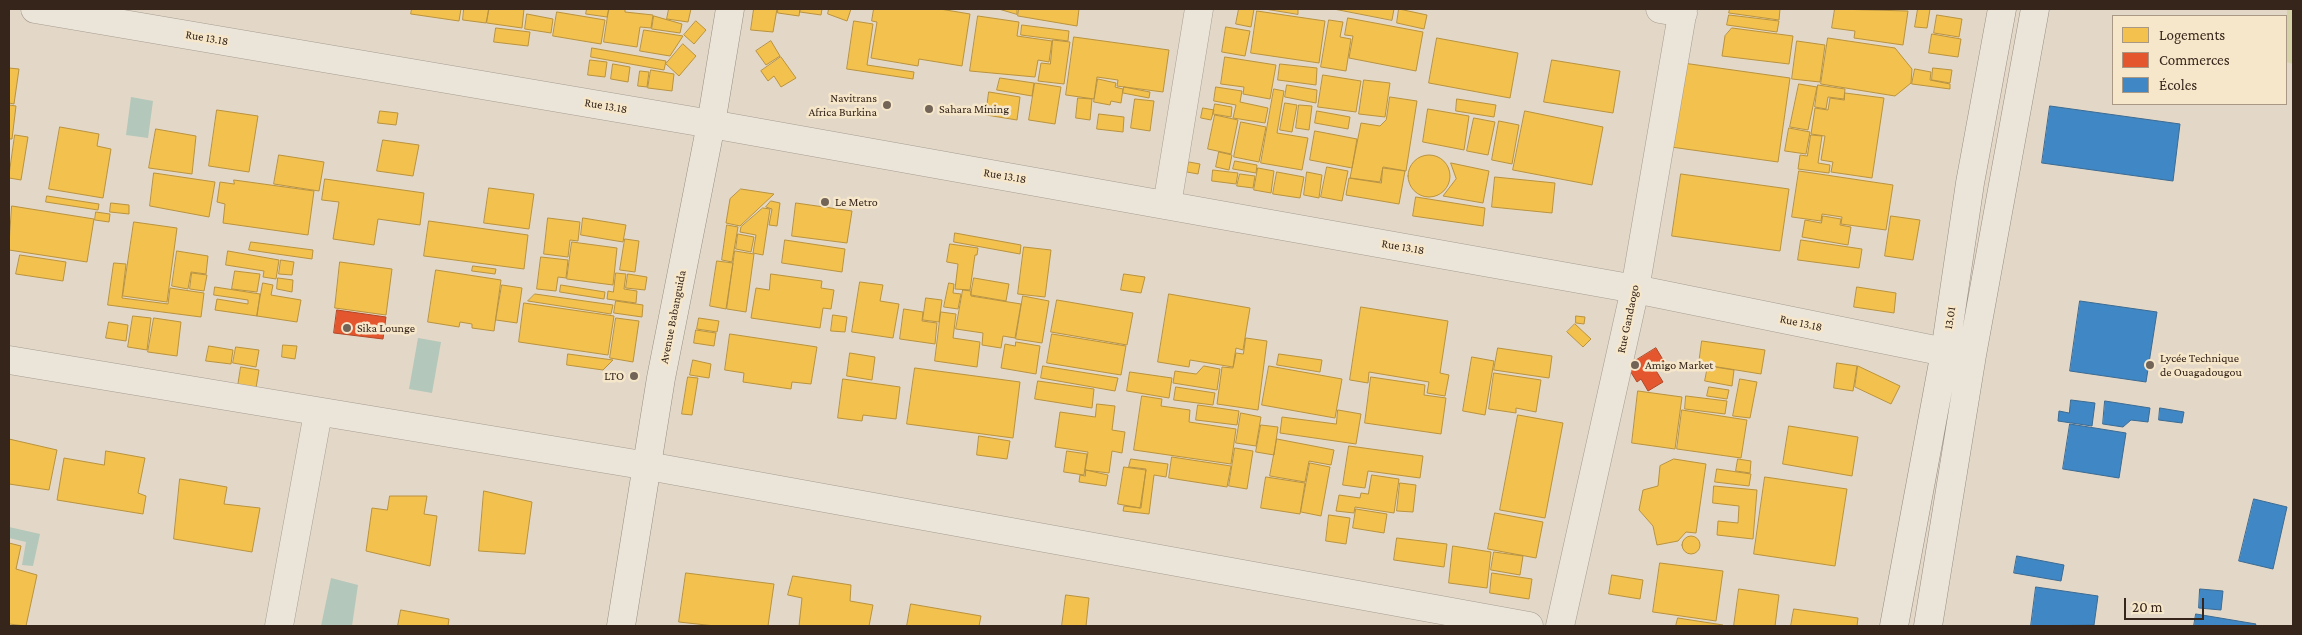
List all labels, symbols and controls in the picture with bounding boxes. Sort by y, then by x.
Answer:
legend [2112,15,2287,105]
street label: Rue 13.18 [185,27,229,49]
text: Logements [2159,27,2225,43]
text: Commerces [2159,52,2230,68]
text: Écoles [2159,77,2197,93]
place label: Navitrans Africa Burkina [808,91,877,119]
street label: Rue 13.18 [584,95,628,117]
marker: Navitrans Africa Burkina [881,99,893,111]
place label: Sahara Mining [939,102,1009,116]
marker: Sahara Mining [923,103,935,115]
street label: Rue 13.18 [983,165,1027,187]
place label: Le Metro [835,195,878,209]
marker: Le Metro [819,196,831,208]
street label: Rue 13.18 [1381,236,1425,258]
street label: Avenue Babanguida [657,269,689,365]
street label: Rue Gandaogo [1614,284,1642,354]
street label: 13.01 [1941,306,1959,330]
street label: Rue 13.18 [1778,311,1824,335]
place label: Sika Lounge [357,321,415,335]
marker: Sika Lounge [341,322,353,334]
place label: Lycée Technique de Ouagadougou [2160,351,2242,379]
place label: Amigo Market [1645,358,1713,372]
marker: Amigo Market [1629,359,1641,371]
marker: Lycée Technique de Ouagadougou [2144,359,2156,371]
place label: LTO [604,369,624,383]
marker: LTO [628,370,640,382]
scale bar [2127,588,2207,620]
text: 20 m [2132,599,2163,615]

